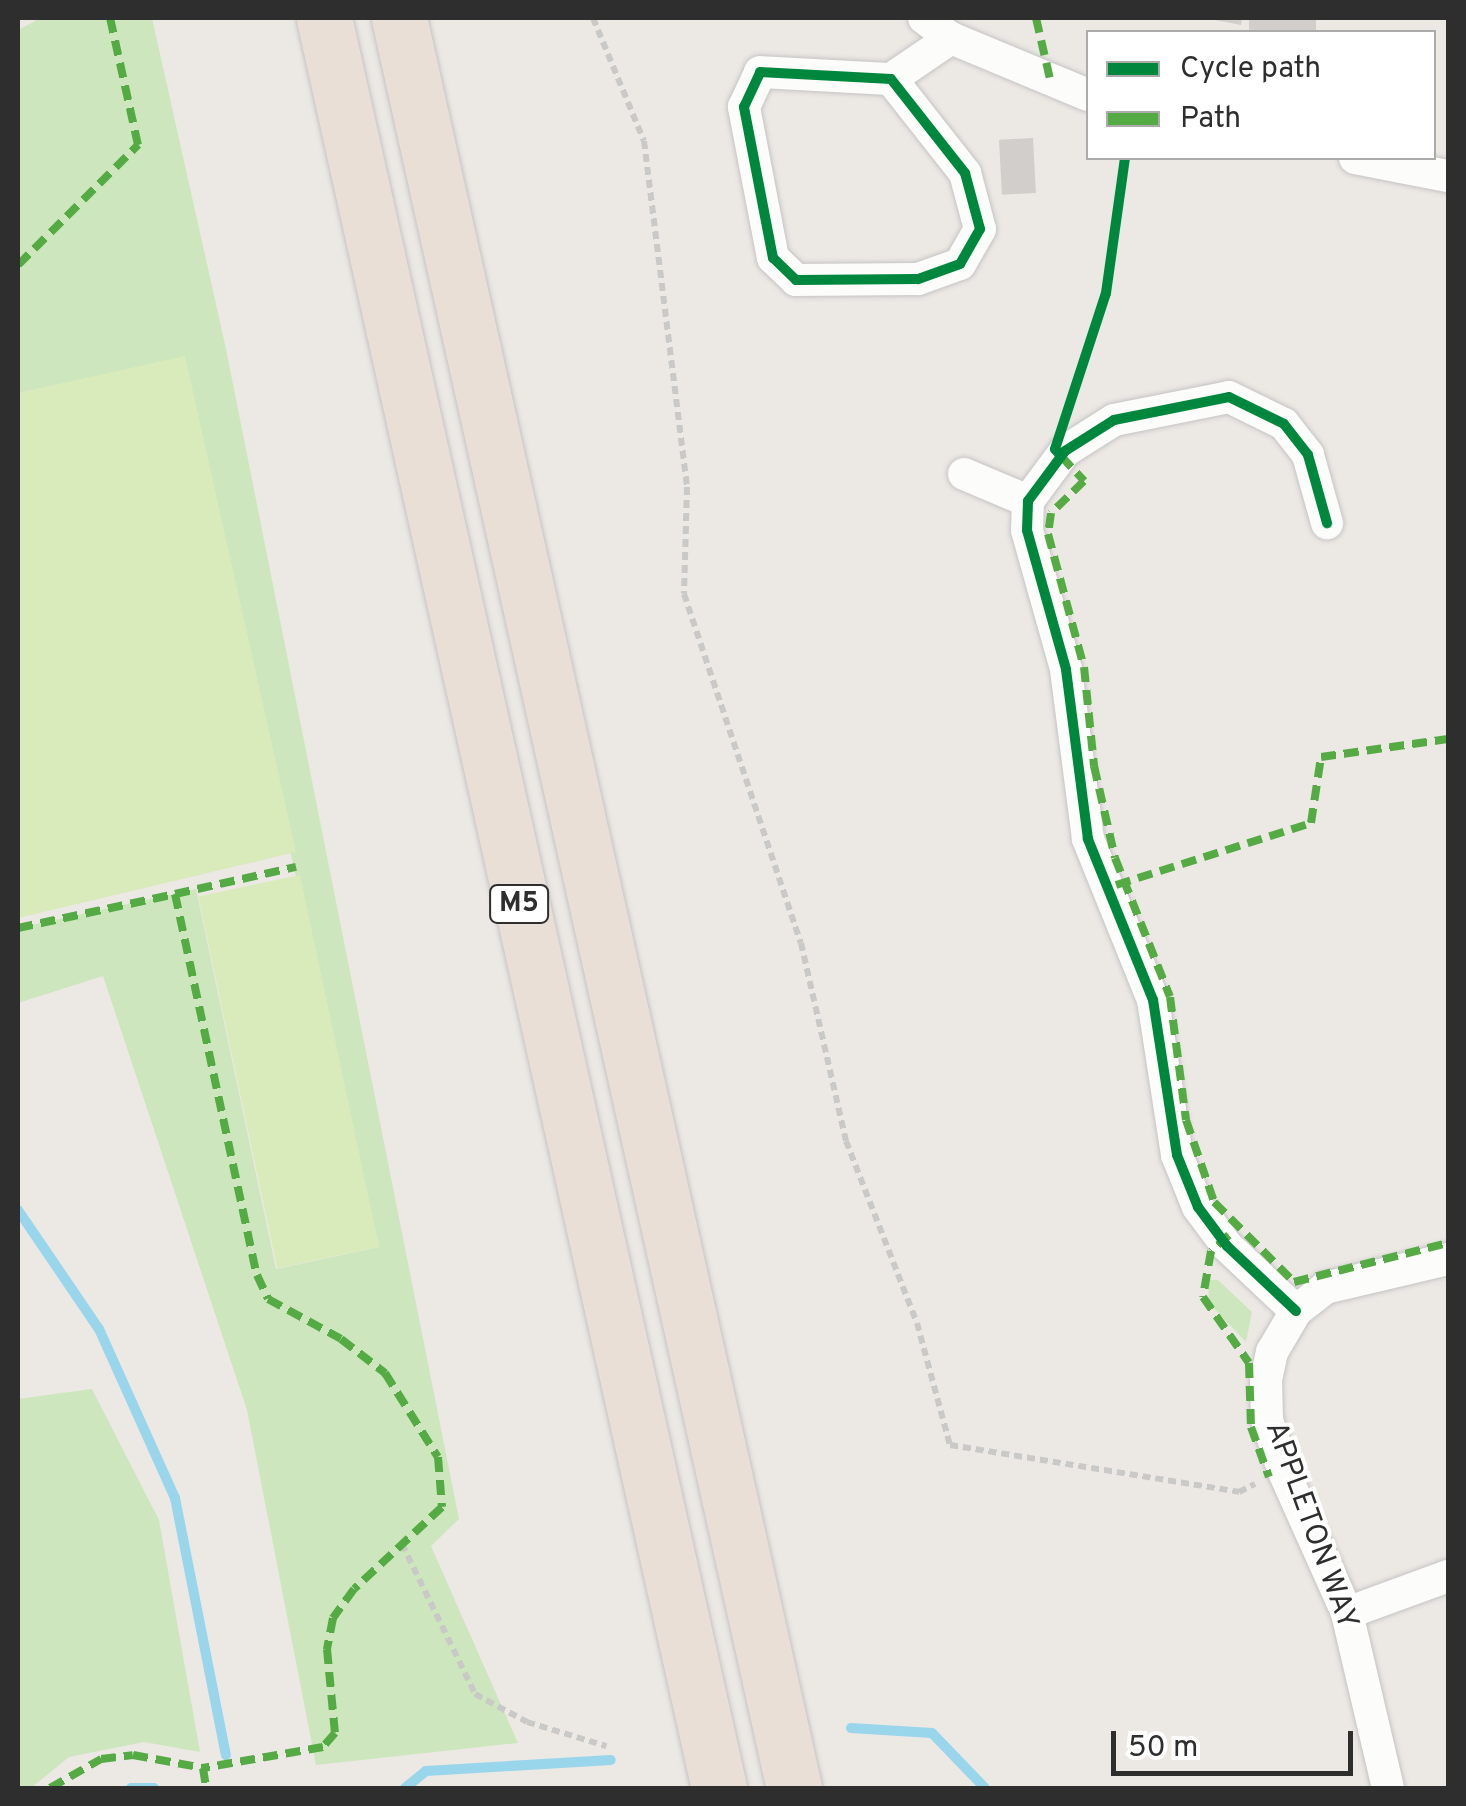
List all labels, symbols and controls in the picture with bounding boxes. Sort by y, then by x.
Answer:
legend [1086,30,1436,160]
text: Cycle path [1180,51,1321,88]
text: Path [1180,101,1241,138]
road number: M5 [489,881,549,927]
street label: APPLETON WAY [1256,1417,1364,1635]
scale bar [1116,1711,1358,1773]
text: 50 m [1128,1730,1198,1767]

